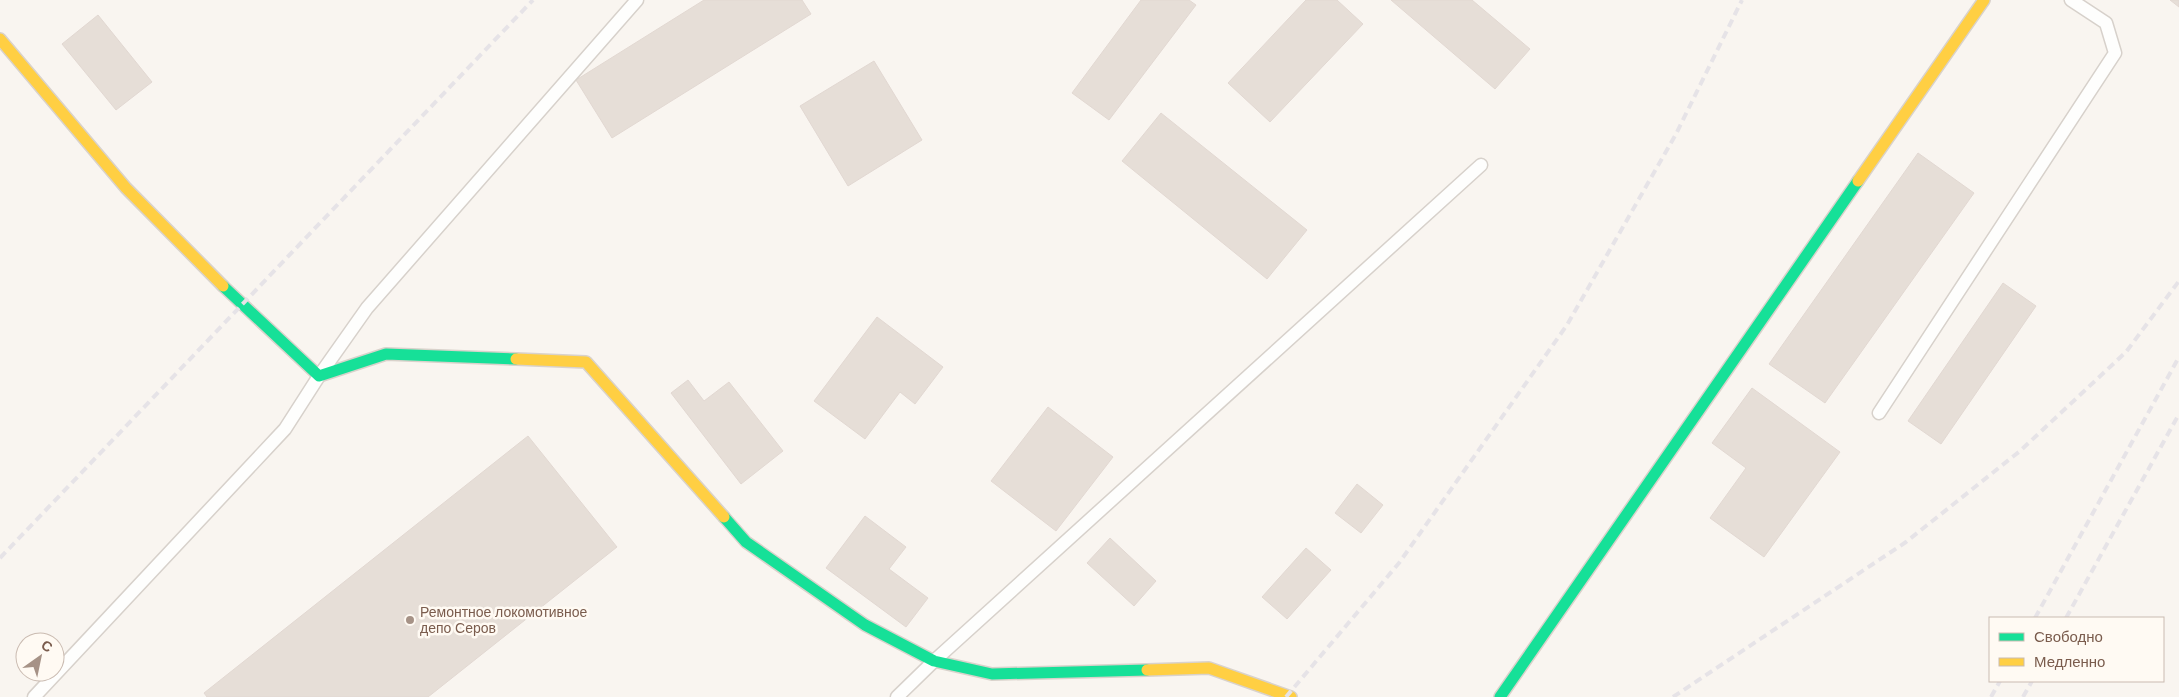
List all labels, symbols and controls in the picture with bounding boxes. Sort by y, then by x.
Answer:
place label: Ремонтное локомотивное депо Серов [420,603,588,637]
marker: Ремонтное локомотивное депо Серов [404,614,416,626]
legend [1989,617,2164,682]
text: Свободно [2034,627,2103,647]
north arrow [15,632,65,682]
text: С [38,636,56,656]
text: Медленно [2034,652,2105,672]

